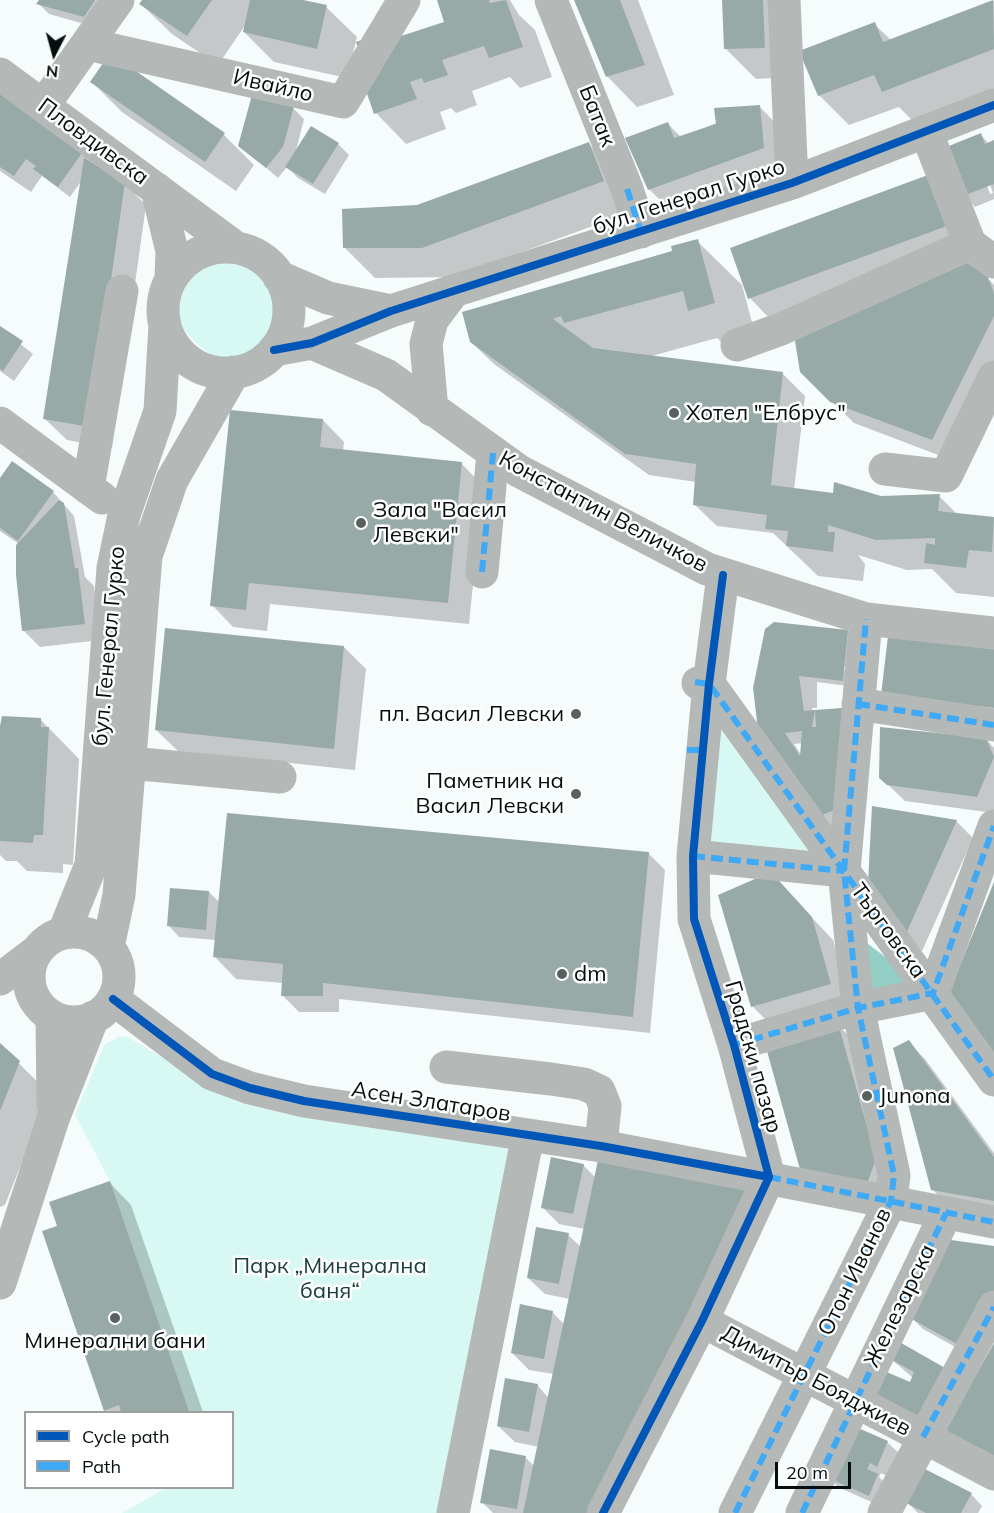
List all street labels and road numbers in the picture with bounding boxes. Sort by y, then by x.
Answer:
street label: Ивайло [231,64,315,108]
street label: Батак [573,82,621,150]
street label: Пловдивска [33,93,153,191]
street label: бул. Генерал Гурко [590,153,788,241]
street label: Константин Величков [494,446,712,578]
street label: бул. Генерал Гурко [87,545,131,747]
street label: Търговска [845,878,931,984]
street label: Градски пазар [719,978,787,1136]
street label: Асен Златаров [349,1076,513,1128]
street label: Отон Иванов [813,1204,897,1340]
street label: Железарска [859,1240,941,1372]
street label: Димитър Бояджиев [717,1320,915,1442]

